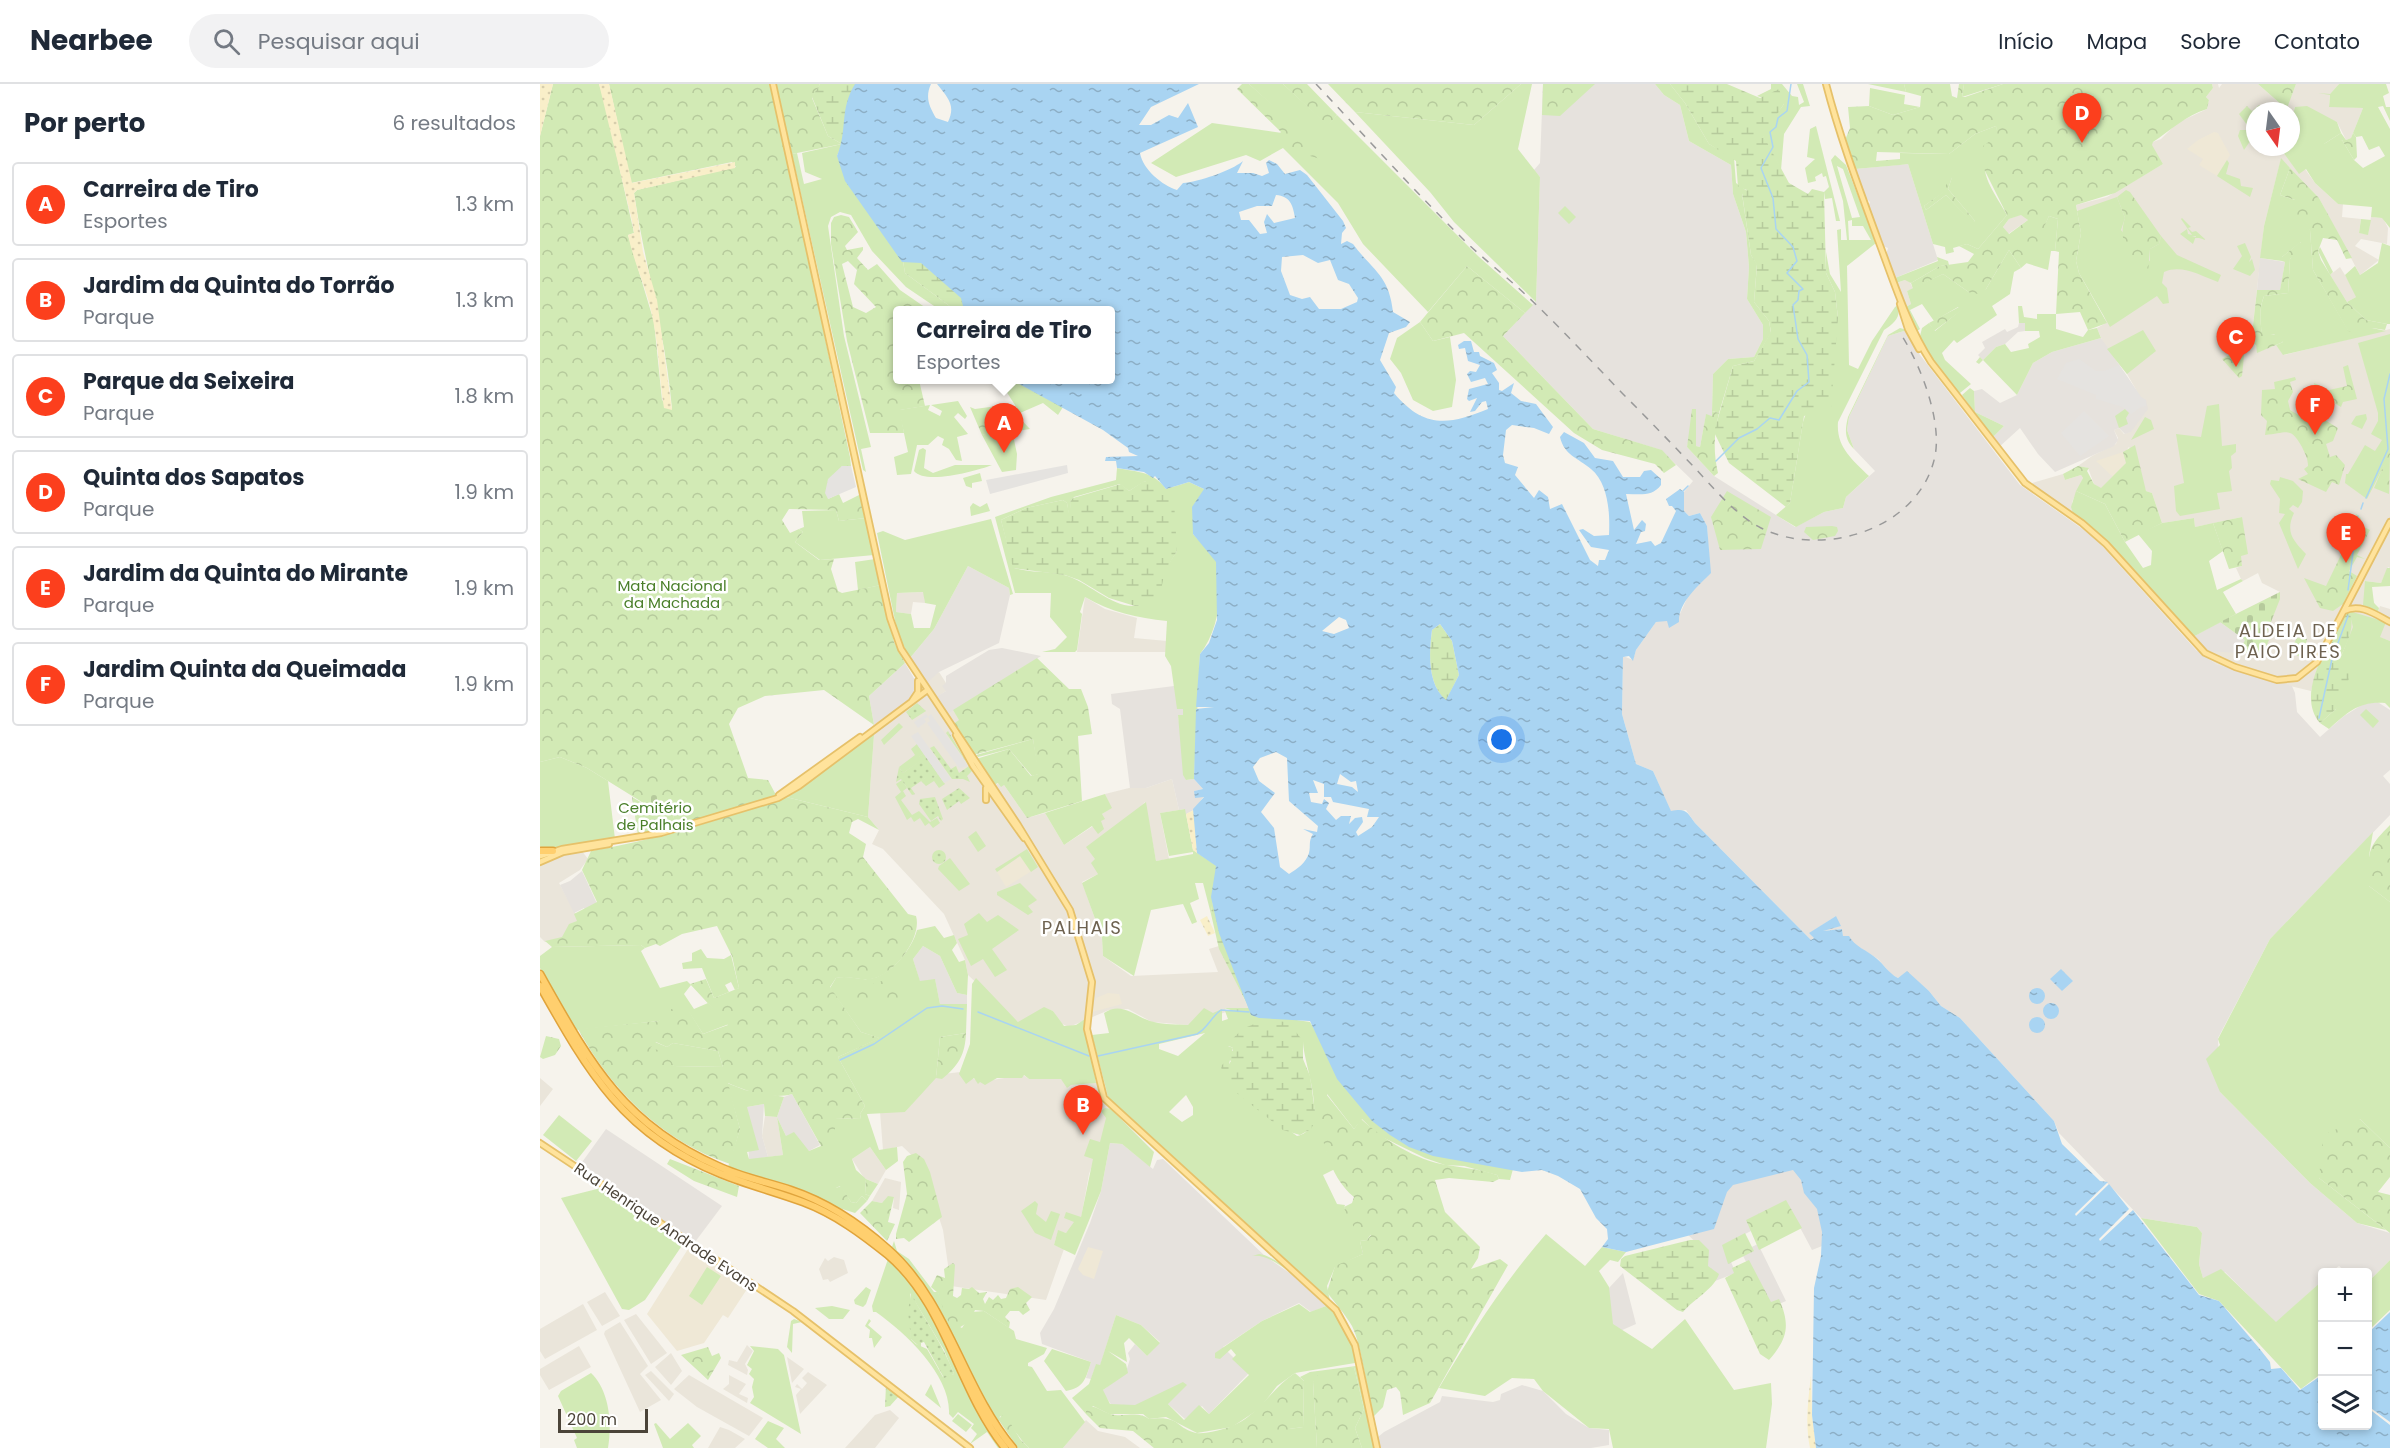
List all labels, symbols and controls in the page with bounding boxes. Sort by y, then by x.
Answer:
search box [189,14,609,68]
text: Nearbee [30,21,153,60]
icon: search [210,25,243,58]
text: Pesquisar aqui [258,26,420,57]
text: Início [1998,27,2053,56]
text: Mapa [2086,27,2147,56]
text: Sobre [2180,27,2241,56]
text: Contato [2274,27,2360,56]
pin: D [2062,94,2102,143]
north arrow [2246,102,2300,156]
text: Por perto [24,105,145,141]
text: 6 resultados [392,109,516,137]
text: Carreira de Tiro [83,174,259,205]
text: A [38,190,53,218]
text: 1.3 km [455,190,514,218]
text: Esportes [83,207,168,235]
text: Jardim da Quinta do Torrão [83,270,394,301]
text: B [39,286,52,314]
text: 1.3 km [455,286,514,314]
text: Parque [83,303,154,331]
popup [893,306,1115,384]
text: Carreira de Tiro [916,315,1092,346]
pin: C [2216,318,2256,367]
text: Esportes [916,348,1001,376]
text: Parque da Seixeira [83,366,295,397]
text: C [38,382,53,410]
text: 1.8 km [455,382,514,410]
pin: F [2296,386,2334,435]
text: Parque [83,399,154,427]
pin: A [984,404,1024,453]
text: Quinta dos Sapatos [83,462,304,493]
text: D [38,478,53,506]
text: 1.9 km [455,478,514,506]
text: Parque [83,495,154,523]
pin: E [2326,514,2366,563]
text: Jardim da Quinta do Mirante [83,558,408,589]
text: E [40,574,51,602]
text: 1.9 km [455,574,514,602]
park label: Mata Nacional da Machada [617,575,727,613]
text: Parque [83,591,154,619]
district label: ALDEIA DE PAIO PIRES [2235,618,2341,664]
text: Jardim Quinta da Queimada [83,654,406,685]
text: F [40,670,51,698]
text: 1.9 km [455,670,514,698]
text: Parque [83,687,154,715]
your location [1487,725,1516,754]
park label: Cemitério de Palhais [616,797,694,835]
district label: PALHAIS [1042,915,1122,940]
pin: B [1064,1086,1102,1135]
street label: Rua Henrique Andrade Evans [570,1158,762,1297]
map controls [2318,1268,2372,1430]
button: + [2318,1268,2372,1322]
button: − [2318,1322,2372,1376]
button: layers [2318,1376,2372,1430]
scale bar [558,1406,648,1434]
text: 200 m [567,1408,617,1431]

